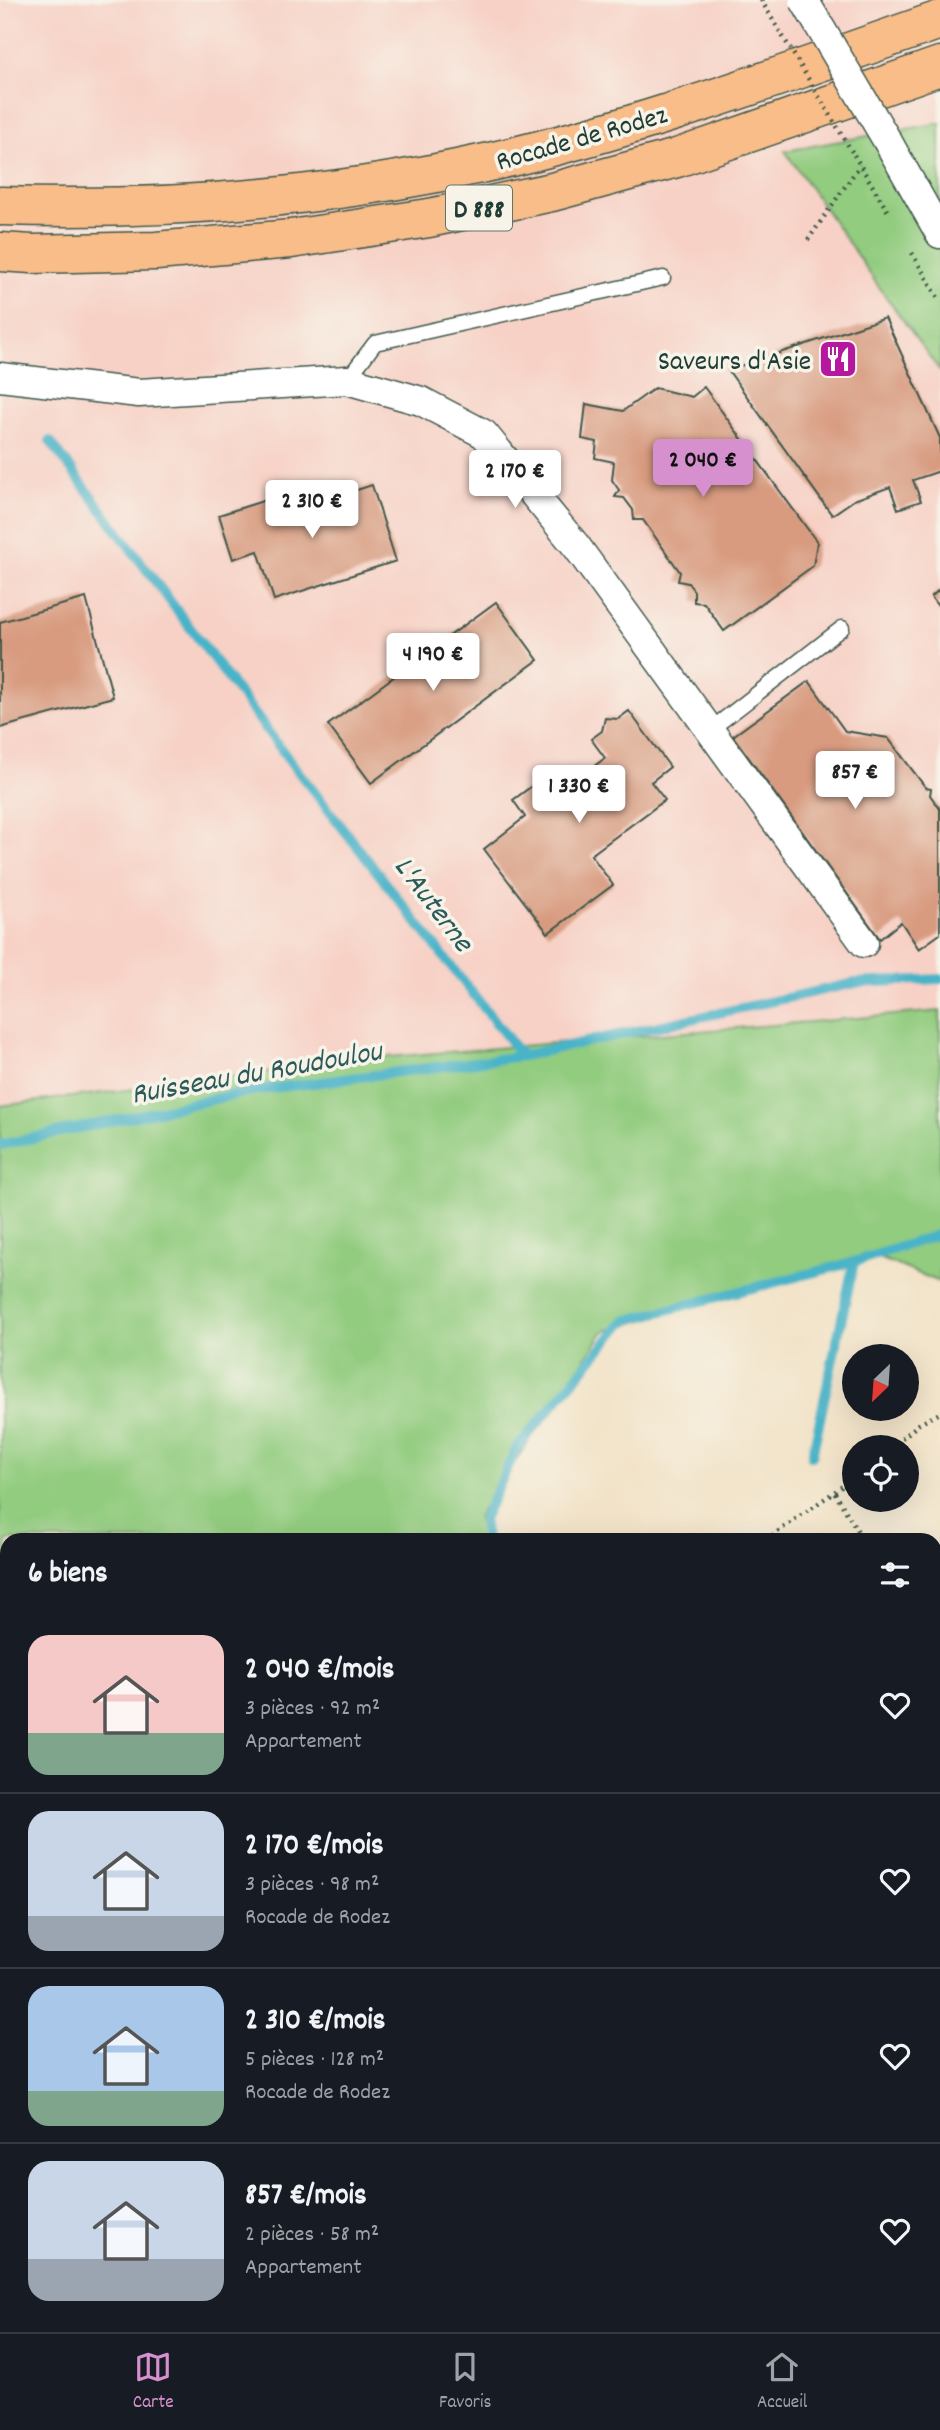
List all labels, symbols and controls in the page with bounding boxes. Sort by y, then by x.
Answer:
street label: Rocade de Rodez [492,97,673,184]
road number: D 888 [446,186,512,230]
restaurant icon: Saveurs d'Asie [817,338,859,380]
place label: Saveurs d'Asie [658,344,811,384]
pin: 2 040 € [638,440,768,499]
text: 2 040 € [669,445,737,478]
pin: 2 170 € [450,450,580,510]
text: 2 170 € [485,456,545,489]
pin: 2 310 € [247,480,377,540]
text: 2 310 € [281,486,343,519]
pin: 4 190 € [368,634,498,693]
text: 4 190 € [402,639,464,672]
pin: 857 € [806,752,904,811]
text: 857 € [832,757,878,790]
pin: 1 330 € [514,766,644,825]
text: 1 330 € [548,771,610,804]
water label: L'Auterne [381,849,483,964]
water label: Ruisseau du Roudoulou [128,1032,388,1119]
north arrow [842,1344,919,1421]
map controls [842,1344,919,1512]
button: locate [842,1435,919,1512]
text: 6 biens [28,1554,108,1597]
icon: filters [876,1556,914,1594]
text: 2 040 €/mois [245,1650,394,1693]
icon: home [84,1663,168,1747]
icon: heart [876,1686,914,1724]
text: 3 pièces · 92 m² [245,1693,380,1726]
text: Appartement [245,1726,362,1759]
text: 2 170 €/mois [245,1826,384,1869]
icon: home [84,1839,168,1923]
icon: heart [876,1862,914,1900]
text: 3 pièces · 98 m² [245,1869,379,1902]
text: Rocade de Rodez [245,1902,390,1935]
text: 2 310 €/mois [245,2001,385,2044]
icon: home [84,2014,168,2098]
icon: heart [876,2037,914,2075]
text: 5 pièces · 128 m² [245,2044,384,2077]
text: Rocade de Rodez [245,2077,390,2110]
text: 857 €/mois [245,2176,367,2219]
icon: home [84,2189,168,2273]
icon: heart [876,2212,914,2250]
text: 2 pièces · 58 m² [245,2219,379,2252]
text: Appartement [245,2252,362,2285]
tab: Carte [133,2348,174,2417]
tab: Favoris [439,2348,491,2417]
tab: Accueil [757,2348,807,2417]

